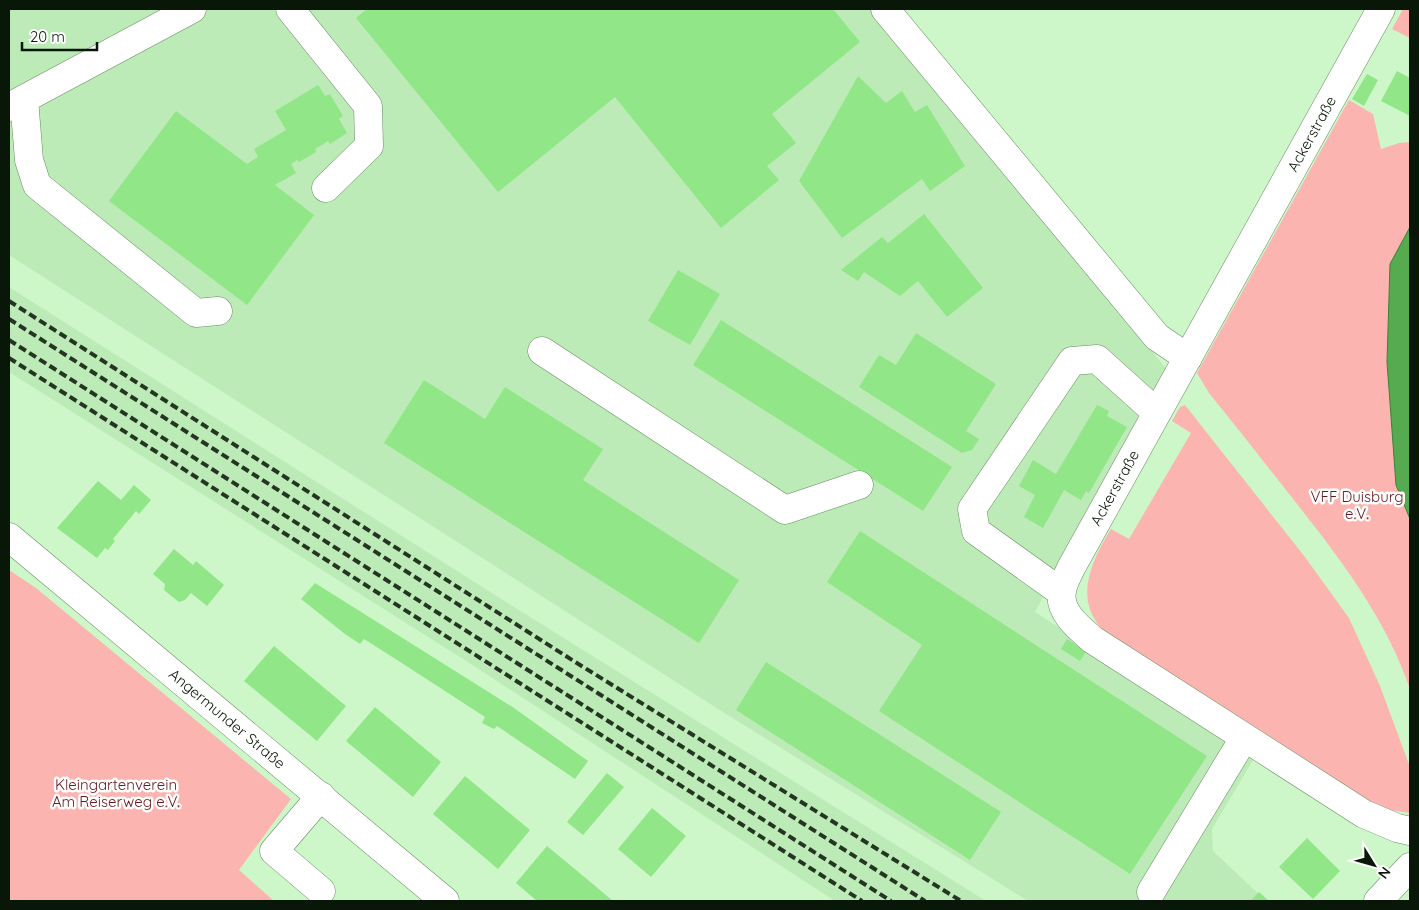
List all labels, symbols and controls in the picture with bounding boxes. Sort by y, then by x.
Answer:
scale bar [22,20,98,52]
text: 20 m [30,27,65,46]
street label: Ackerstraße [1283,93,1340,175]
street label: Ackerstraße [1086,447,1143,529]
park label: VFF Duisburg e.V. [1310,487,1404,523]
street label: Angermunder Straße [165,665,289,773]
park label: Kleingartenverein Am Reiserweg e.V. [52,775,180,811]
north arrow [1349,840,1399,890]
text: N [1374,863,1395,882]

